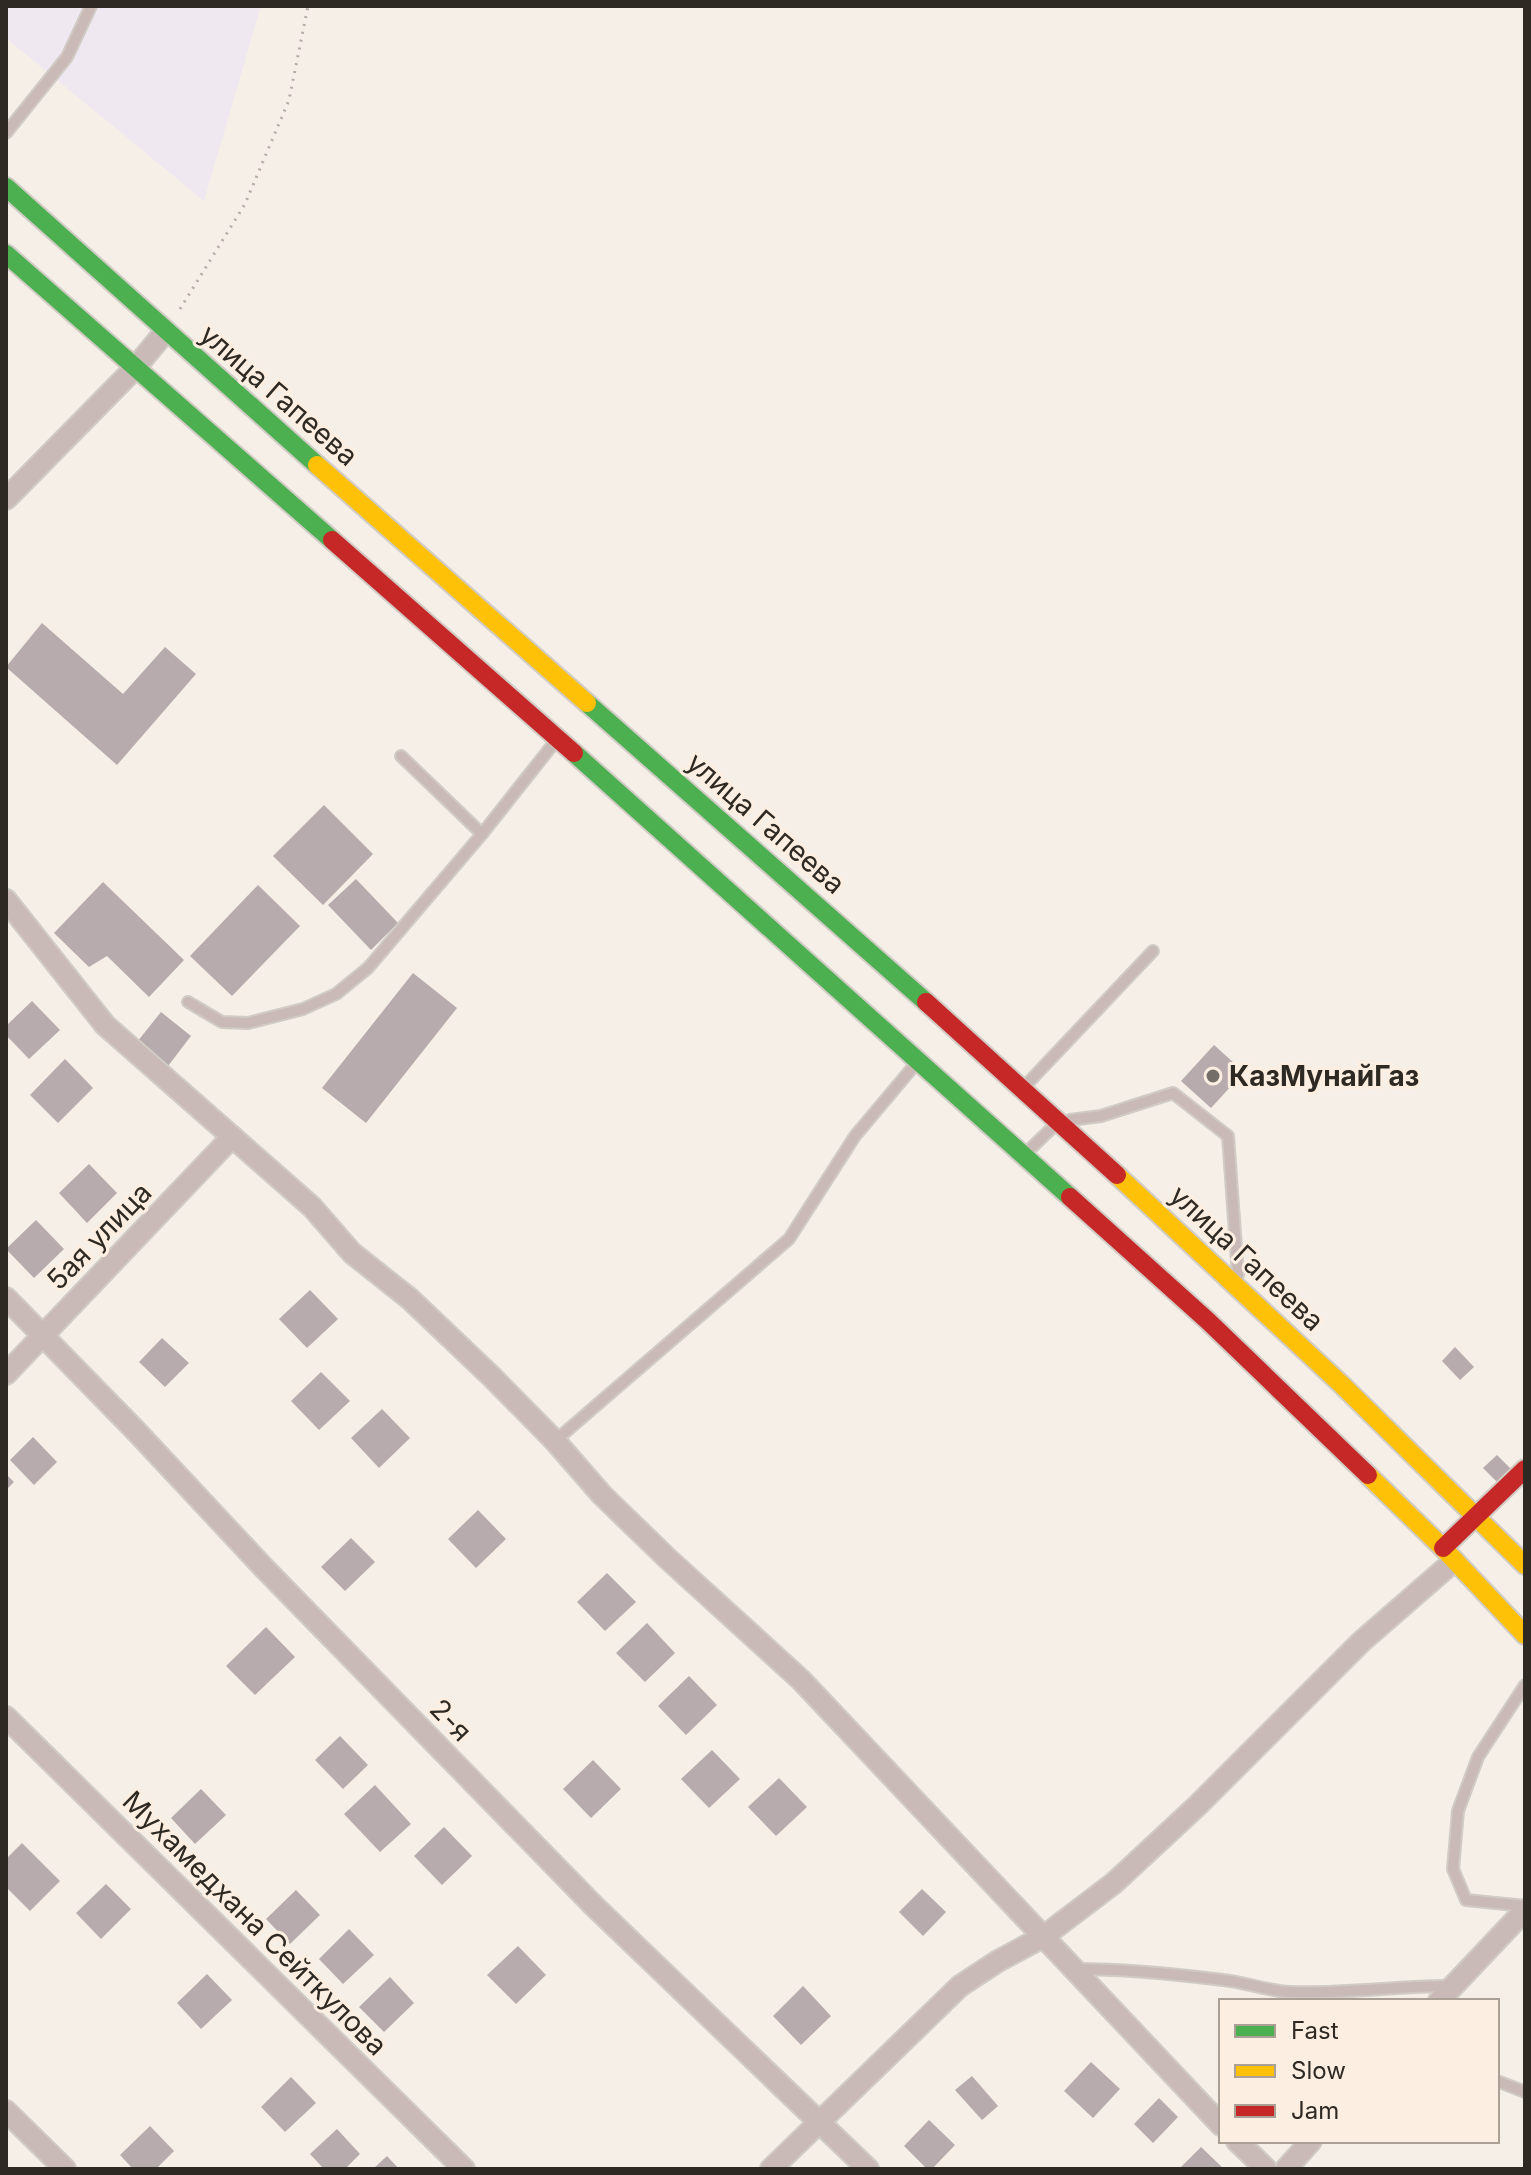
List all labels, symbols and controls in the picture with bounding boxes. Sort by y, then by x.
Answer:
street label: улица Гапеева [193,317,365,473]
street label: улица Гапеева [680,745,852,901]
place label: КазМунайГаз [1229,1059,1419,1093]
marker: КазМунайГаз [1204,1067,1222,1085]
street label: 5ая улица [40,1175,158,1297]
street label: улица Гапеева [1163,1178,1331,1338]
street label: 2-я [423,1692,479,1748]
street label: Мухамедхана Сейткулова [116,1784,394,2062]
legend [1219,1999,1499,2143]
text: Fast [1291,2016,1339,2045]
text: Slow [1291,2056,1346,2085]
text: Jam [1291,2096,1339,2125]

